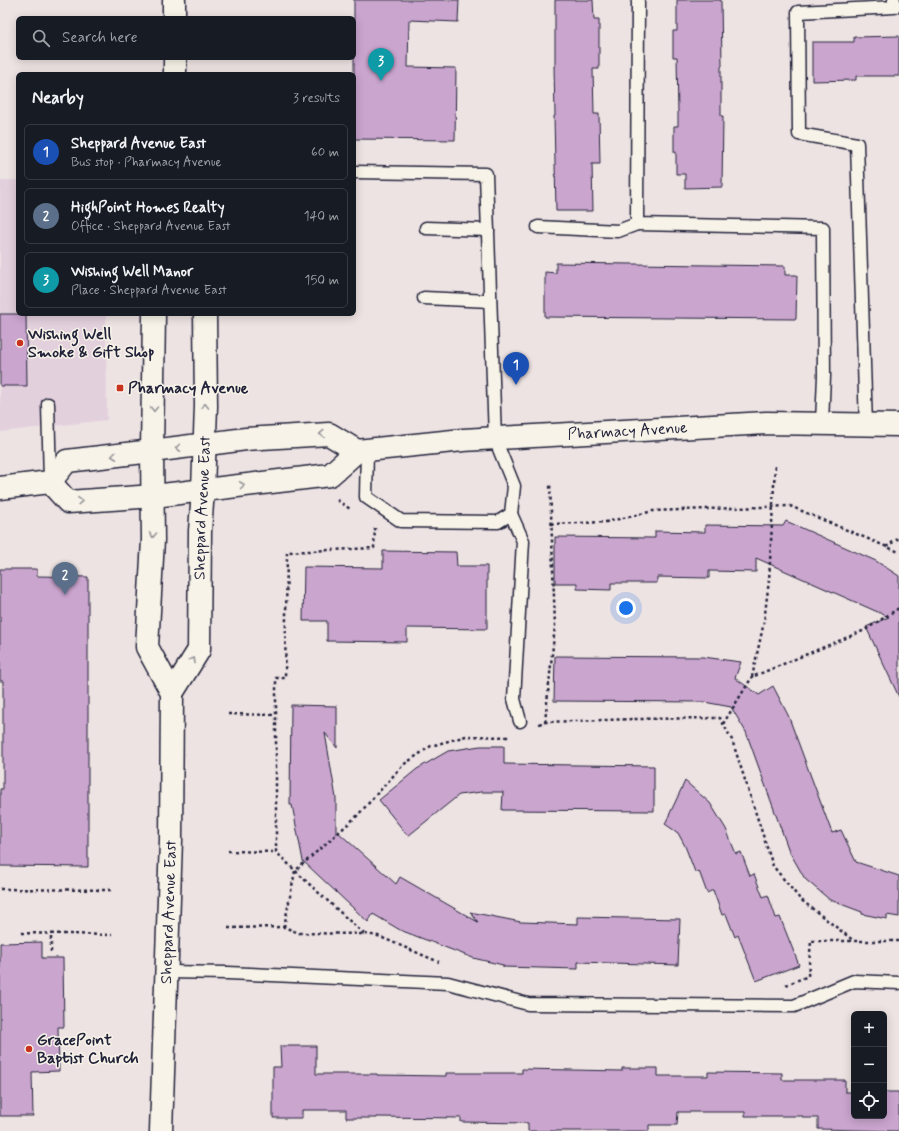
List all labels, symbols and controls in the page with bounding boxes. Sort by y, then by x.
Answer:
search box [16,16,356,60]
icon: search [30,27,52,49]
text: Search here [62,28,138,48]
pin: 3 [368,48,394,81]
text: Nearby [32,87,84,109]
text: 3 results [293,90,340,107]
text: Sheppard Avenue East [71,134,206,154]
text: 1 [43,144,49,161]
text: 60 m [311,144,339,161]
text: Bus stop · Pharmacy Avenue [71,154,222,171]
text: HighPoint Homes Realty [71,198,225,218]
text: 2 [43,208,49,225]
text: 140 m [304,208,339,225]
text: Office · Sheppard Avenue East [71,218,230,235]
text: Wishing Well Manor [71,262,193,282]
text: 3 [43,272,49,289]
text: 150 m [305,272,339,289]
text: Place · Sheppard Avenue East [71,282,227,299]
place label: Wishing Well Smoke & Gift Shop [27,324,154,363]
marker: Wishing Well Smoke & Gift Shop [15,338,25,348]
pin: 1 [503,352,529,385]
place label: Pharmacy Avenue [128,378,249,399]
marker: Pharmacy Avenue [115,383,125,393]
one-way arrow [201,403,209,409]
one-way arrow [149,406,158,412]
street label: Pharmacy Avenue [567,417,689,445]
one-way arrow [319,430,325,439]
street label: Sheppard Avenue East [189,435,215,580]
one-way arrow [175,443,181,452]
one-way arrow [111,451,117,460]
one-way arrow [239,481,245,490]
one-way arrow [77,497,83,505]
one-way arrow [149,532,157,538]
pin: 2 [52,562,78,595]
your location [616,598,636,618]
one-way arrow [188,657,196,664]
street label: Sheppard Avenue East [156,840,182,984]
map controls [851,1011,887,1119]
button: + [851,1011,887,1047]
place label: GracePoint Baptist Church [37,1030,139,1069]
marker: GracePoint Baptist Church [24,1044,34,1054]
button: − [851,1047,887,1083]
button: locate [851,1083,887,1119]

